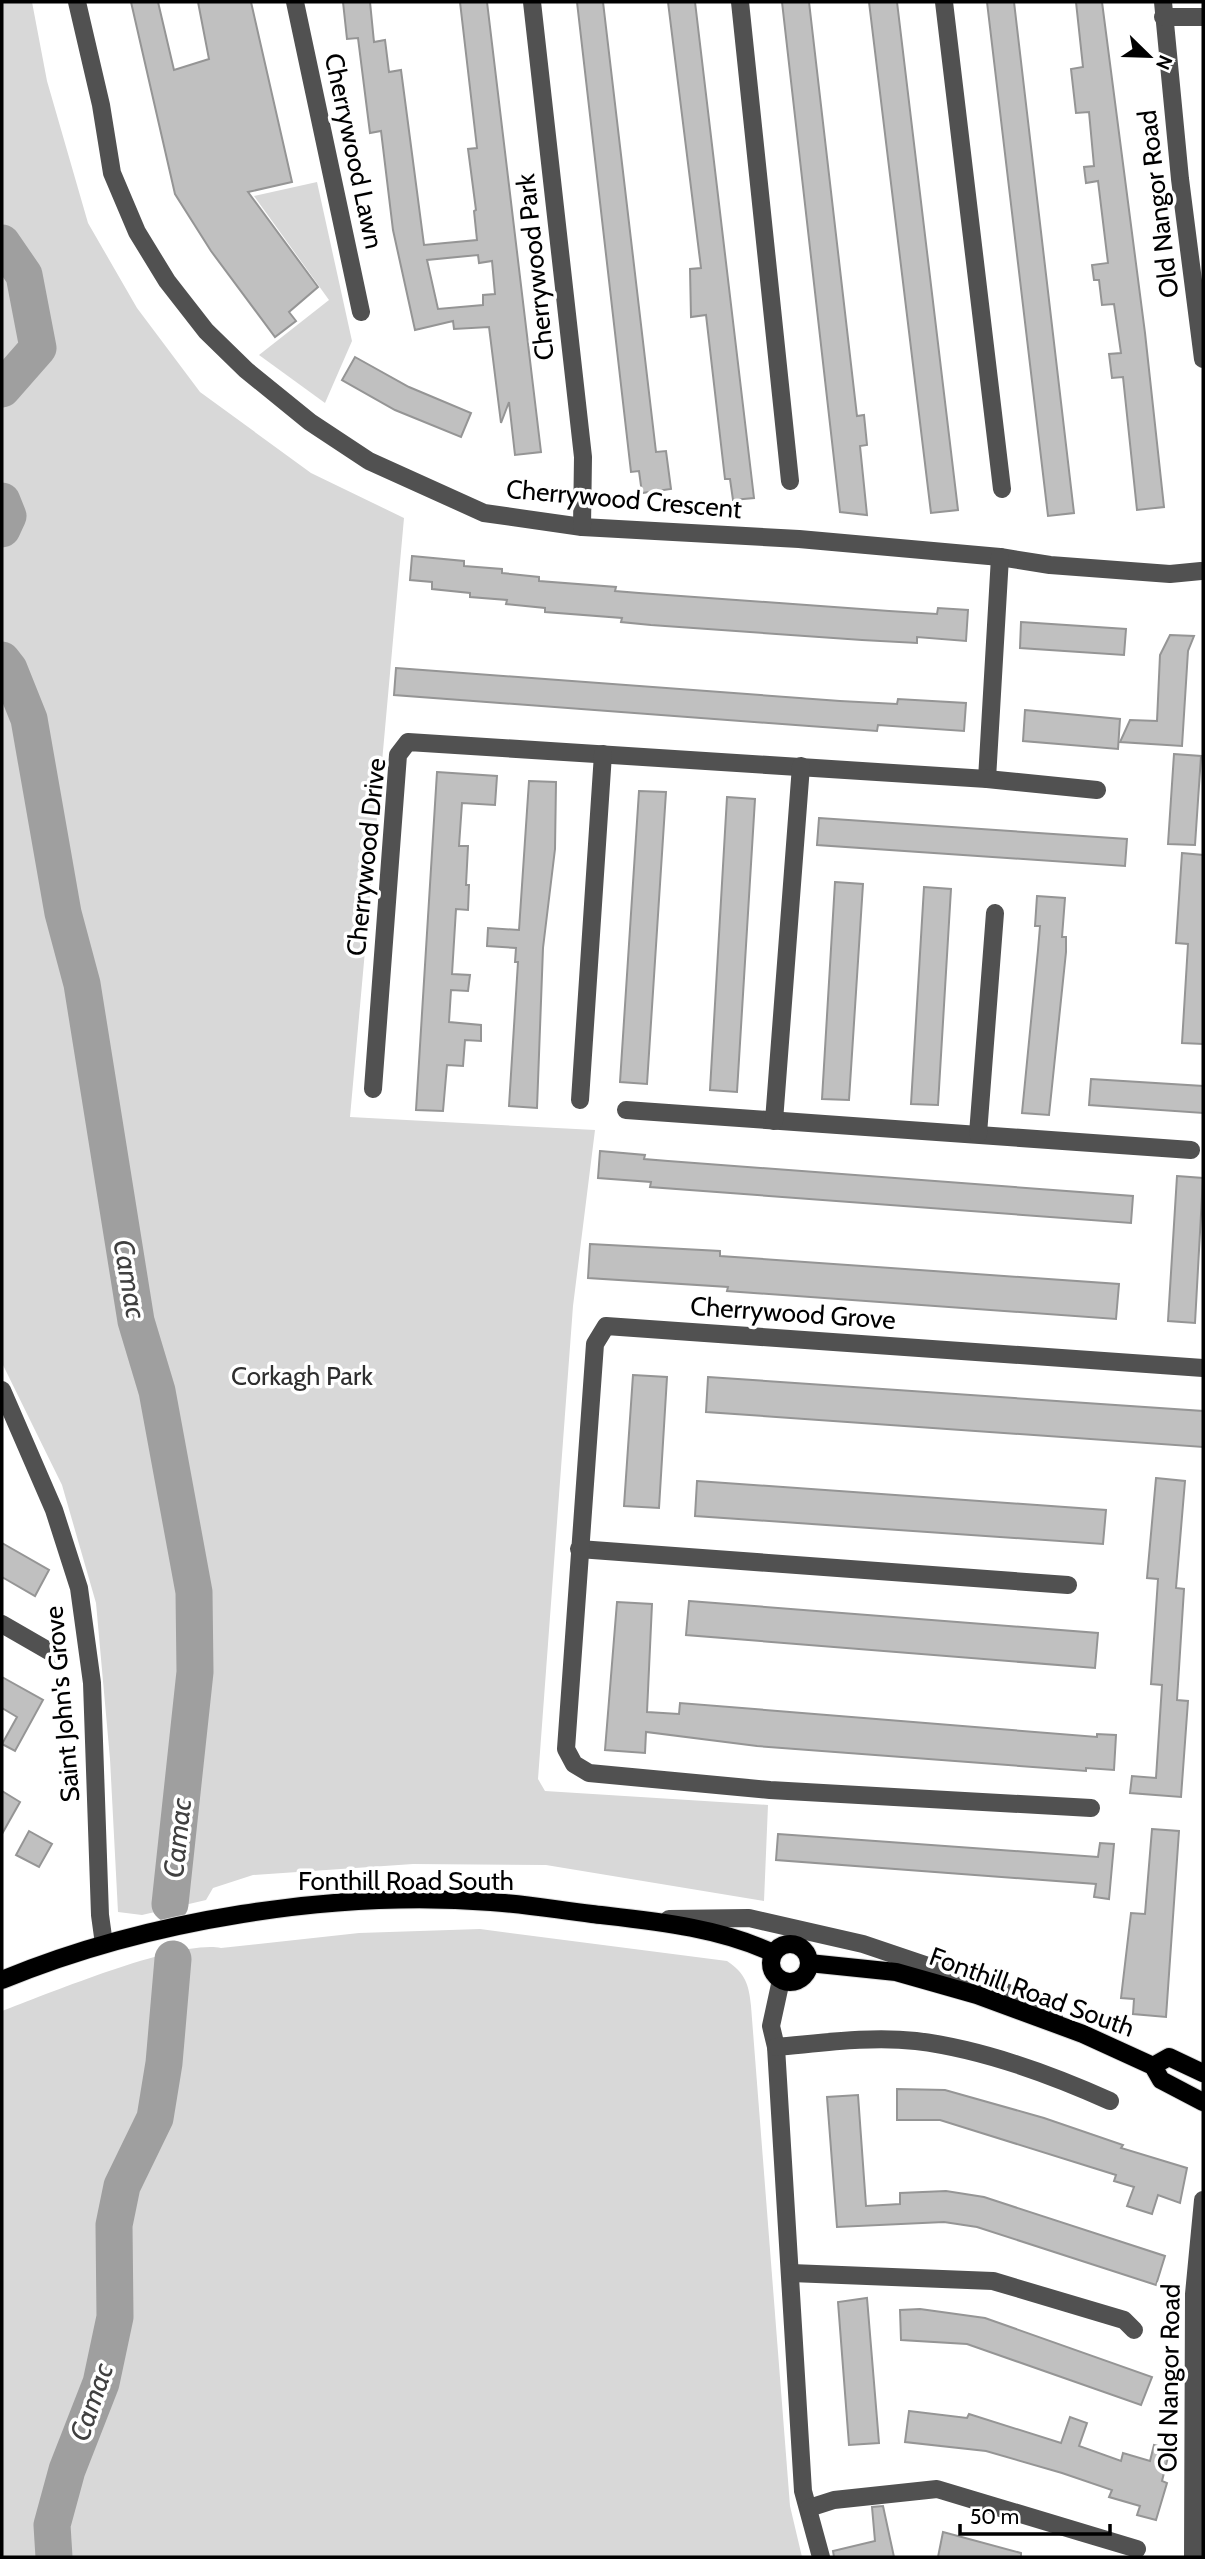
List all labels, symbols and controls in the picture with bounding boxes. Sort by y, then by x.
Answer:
north arrow [1114,21,1184,91]
street label: Cherrywood Lawn [318,50,390,252]
text: N [1151,52,1177,73]
street label: Old Nangor Road [1131,108,1185,300]
street label: Cherrywood Park [509,172,561,362]
street label: Cherrywood Crescent [505,473,743,525]
street label: Cherrywood Drive [340,756,392,958]
water label: Camac [106,1237,154,1322]
street label: Cherrywood Grove [689,1290,897,1336]
park label: Corkagh Park [231,1360,373,1392]
street label: Saint John's Grove [37,1605,87,1803]
water label: Camac [156,1796,198,1880]
street label: Fonthill Road South [298,1865,514,1897]
street label: Fonthill Road South [925,1940,1139,2044]
street label: Old Nangor Road [1151,2283,1187,2473]
water label: Camac [62,2358,120,2445]
scale bar [960,2492,1110,2536]
text: 50 m [970,2504,1019,2529]

